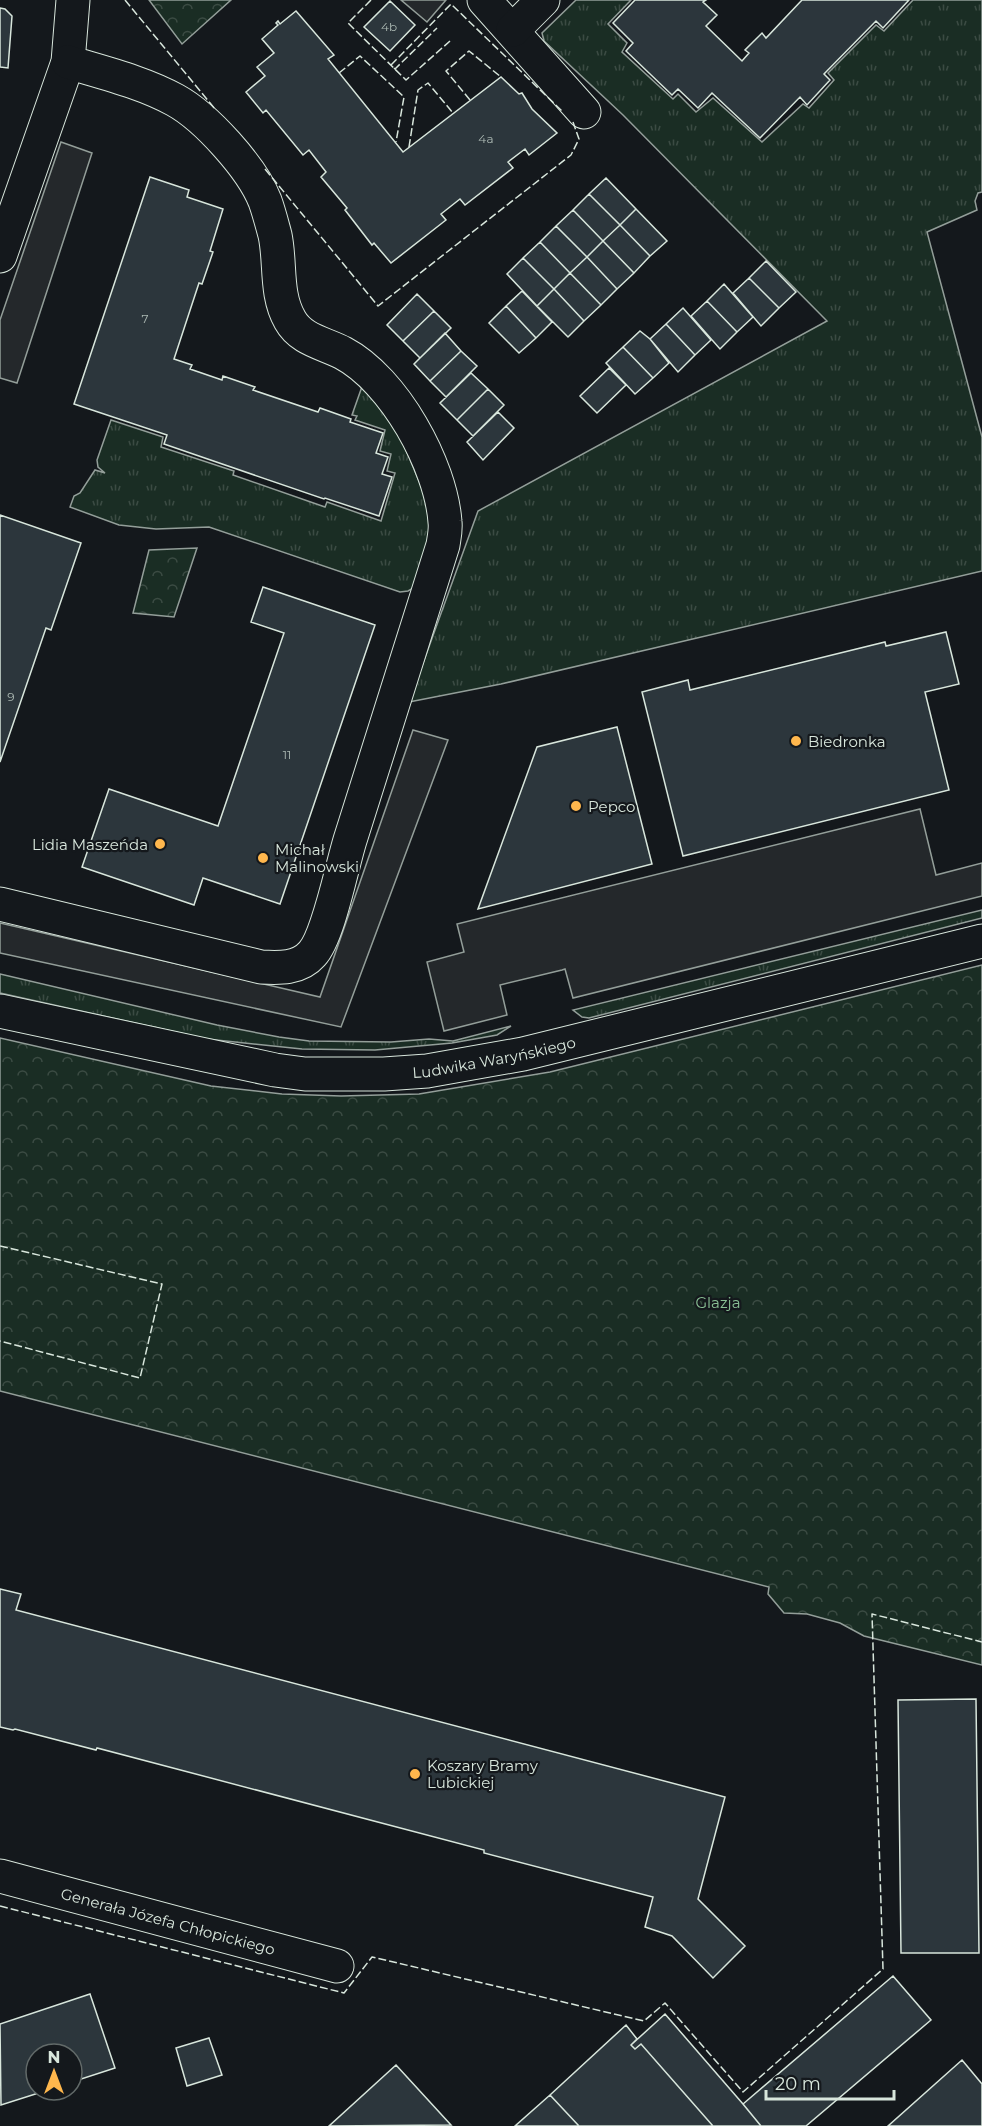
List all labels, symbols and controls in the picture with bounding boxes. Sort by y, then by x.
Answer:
house number: 4b [381,19,397,34]
house number: 4a [478,131,494,146]
house number: 7 [141,311,149,326]
house number: 9 [7,689,15,704]
place label: Biedronka [808,732,886,751]
marker: Biedronka [789,734,803,748]
house number: 11 [283,747,291,762]
place label: Pepco [588,797,636,816]
marker: Pepco [569,799,583,813]
place label: Lidia Maszeńda [32,835,148,854]
marker: Lidia Maszeńda [153,837,167,851]
place label: Michał Malinowski [275,840,359,876]
marker: Michał Malinowski [256,851,270,865]
street label: Ludwika Waryńskiego [412,1032,578,1081]
park label: Glazja [695,1293,741,1312]
place label: Koszary Bramy Lubickiej [427,1756,539,1792]
marker: Koszary Bramy Lubickiej [408,1767,422,1781]
street label: Generała Józefa Chłopickiego [59,1883,277,1959]
north arrow [24,2042,84,2102]
text: N [48,2048,60,2067]
scale bar [766,2063,894,2101]
text: 20 m [775,2073,821,2095]

